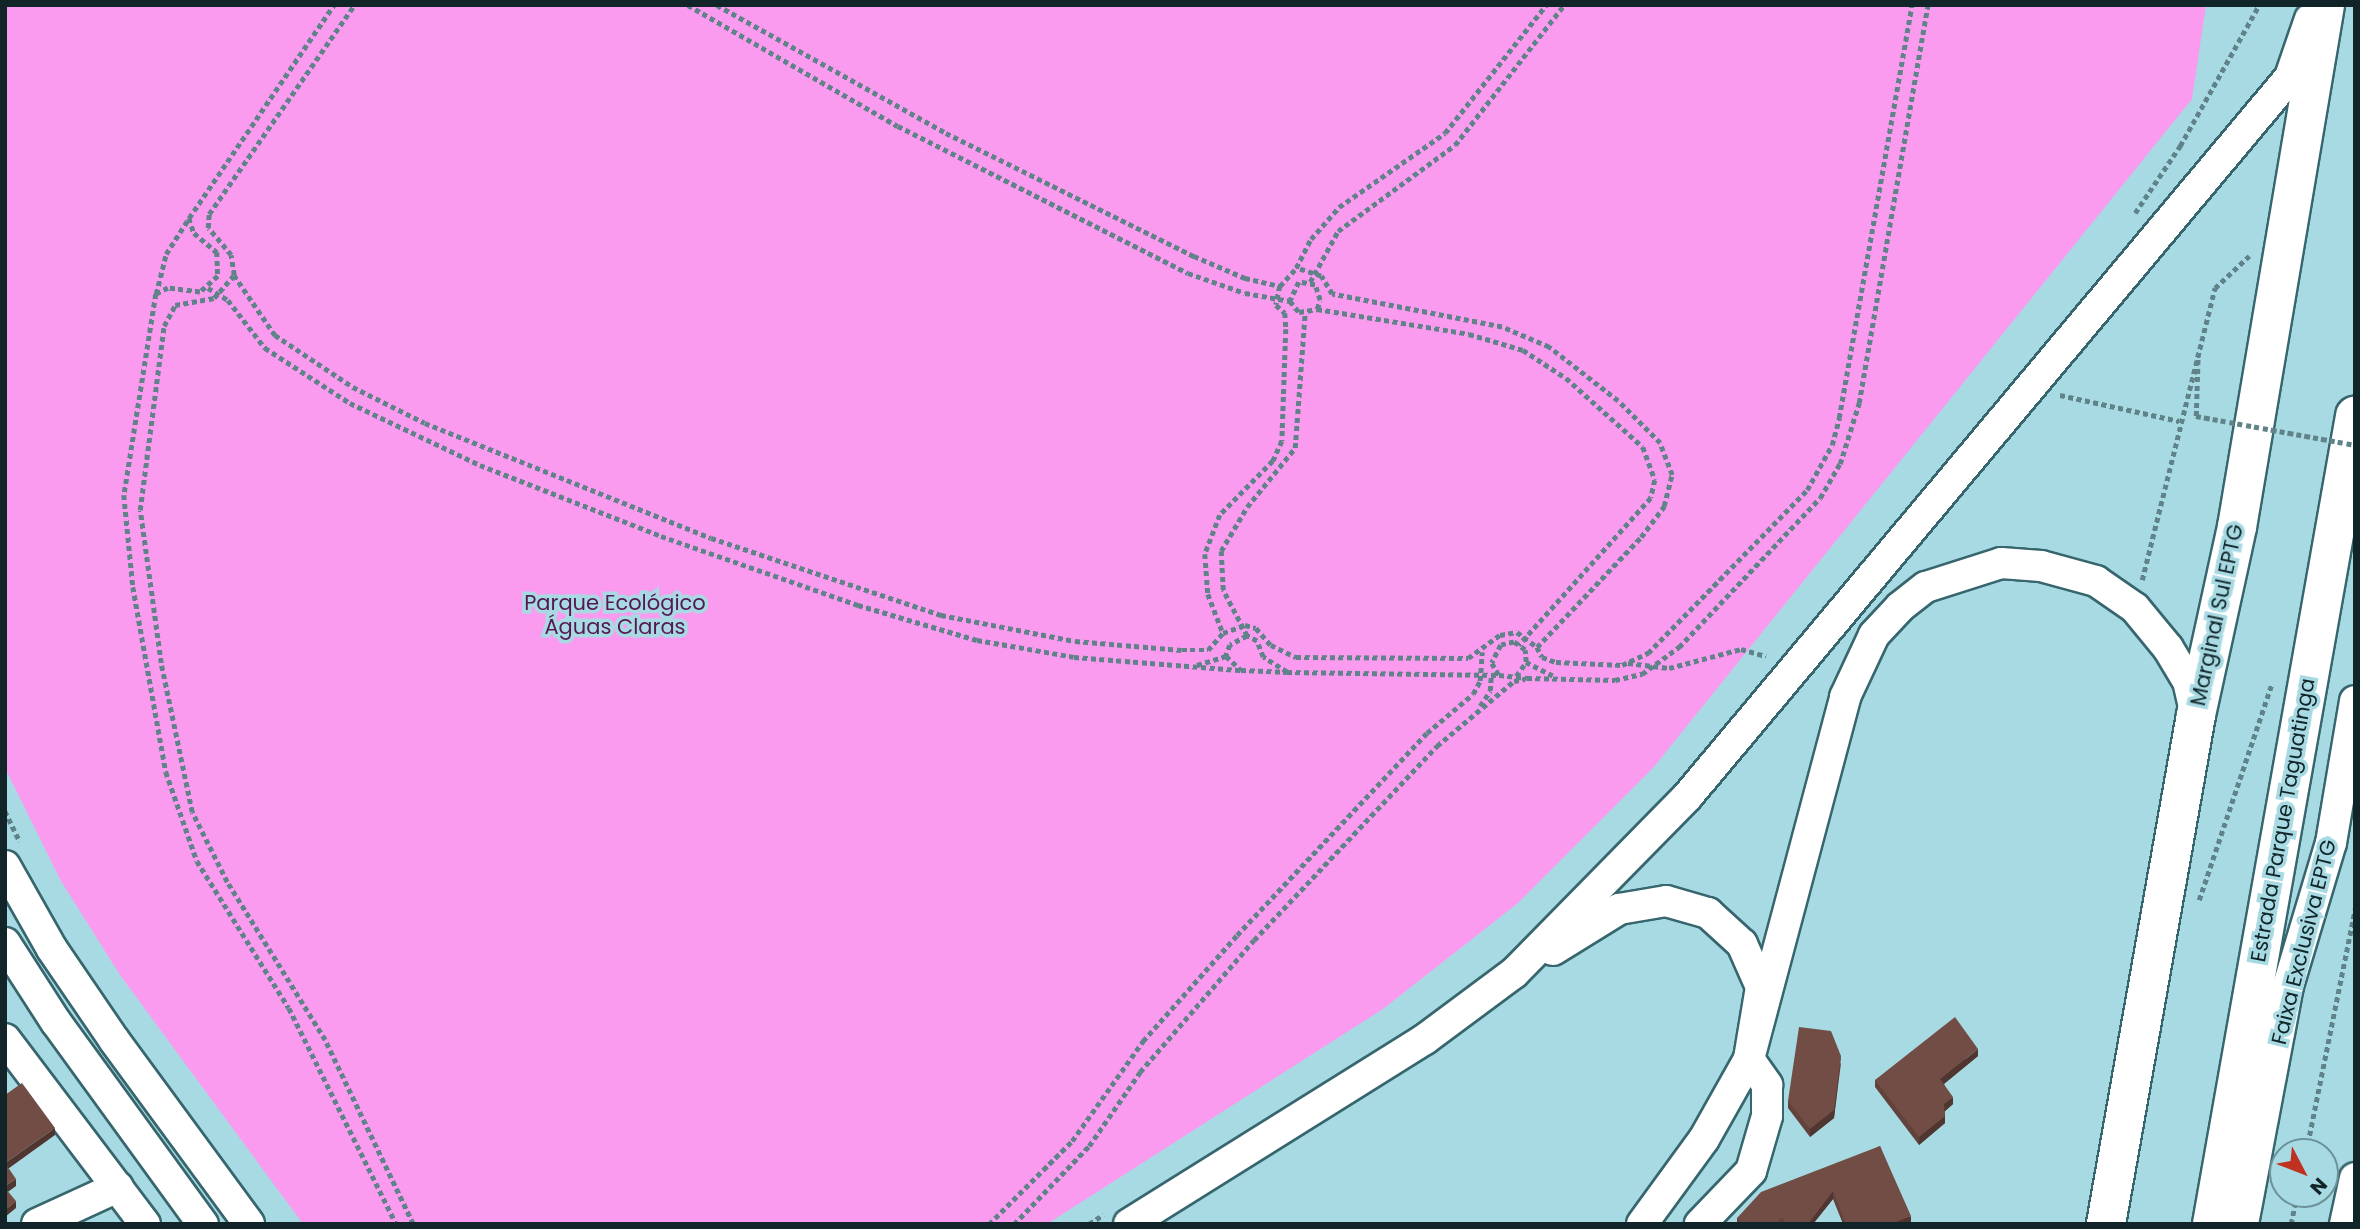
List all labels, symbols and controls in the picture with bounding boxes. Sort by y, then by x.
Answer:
street label: Marginal Sul EPTG [2185,522,2249,708]
park label: Parque Ecológico Águas Claras [524,590,706,640]
street label: Estrada Parque Taguatinga [2246,676,2320,964]
street label: Faixa Exclusiva EPTG [2266,837,2342,1047]
north arrow [2269,1138,2339,1208]
text: N [2304,1172,2333,1200]

